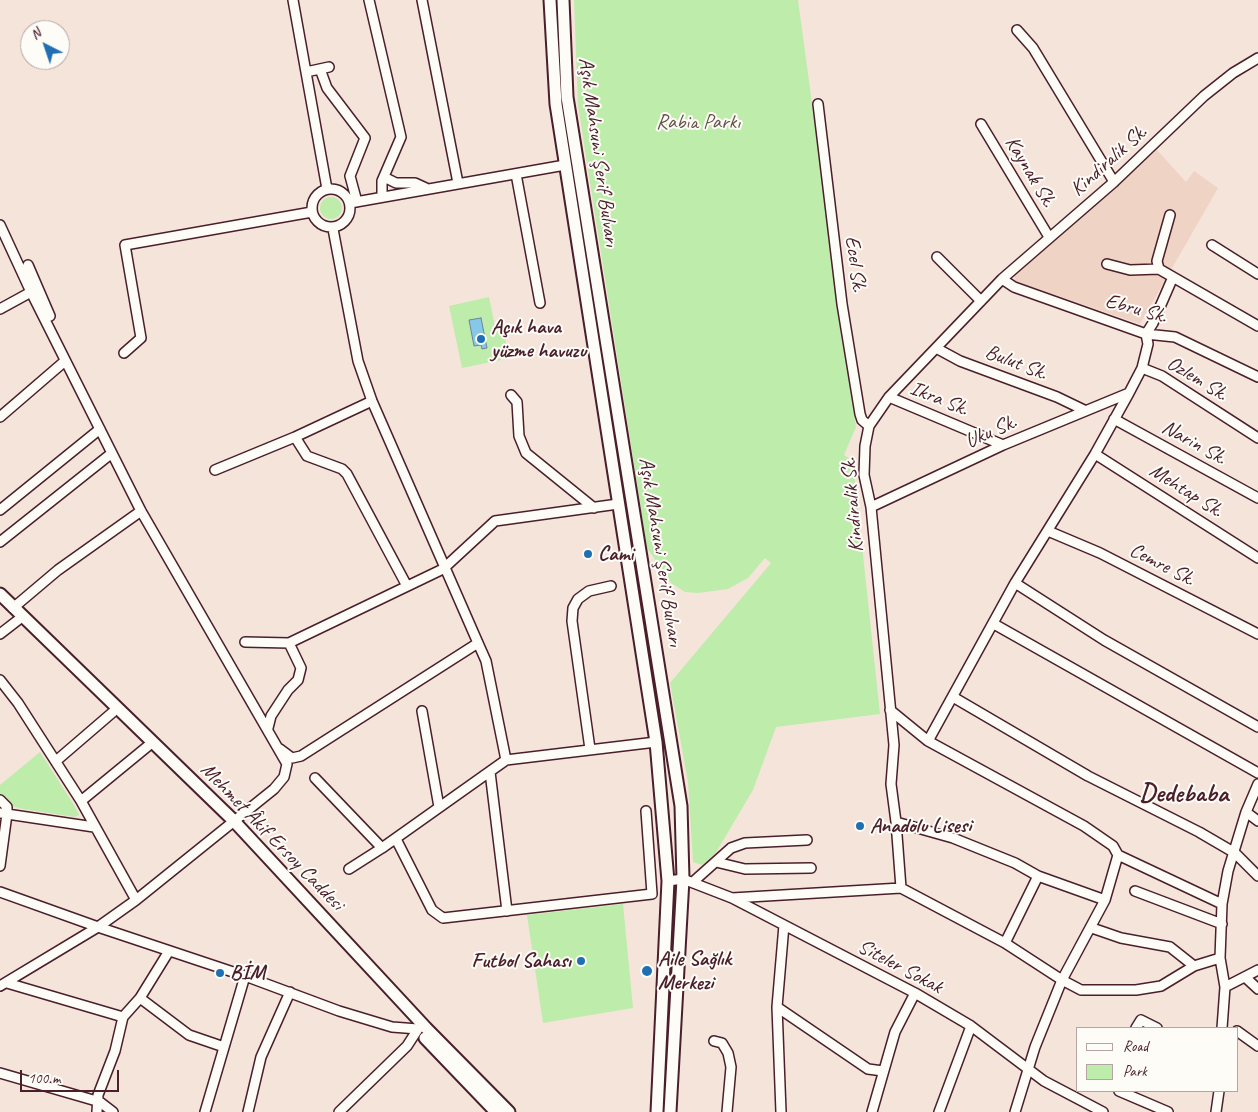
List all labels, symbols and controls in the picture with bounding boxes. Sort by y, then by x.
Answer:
north arrow [20,20,70,70]
text: N [27,25,44,43]
street label: Aşık Mahsuni Şerif Bulvarı [572,56,624,248]
park label: Rabia Parkı [656,109,740,135]
street label: Kindiralik Sk. [1065,120,1153,202]
street label: Kaynak Sk. [999,132,1061,212]
street label: Ecel Sk. [839,234,871,294]
street label: Ebru Sk. [1102,289,1170,329]
place label: Açık hava yüzme havuzu [491,314,586,364]
marker: Açık hava yüzme havuzu [475,333,487,345]
street label: Bulut Sk. [981,340,1051,386]
street label: Ozlem Sk. [1162,351,1232,407]
street label: Ikra Sk. [906,376,972,422]
street label: Uku Sk. [961,410,1021,454]
street label: Narin Sk. [1157,415,1231,471]
street label: Aşık Mahsuni Şerif Bulvarı [633,456,687,648]
street label: Kindiralik Sk. [836,457,870,553]
street label: Mehtap Sk. [1144,459,1228,523]
street label: Cemre Sk. [1125,538,1199,592]
place label: Cami [598,541,633,567]
marker: Cami [582,548,594,560]
street label: Mehmet Âkif Ersoy Caddesi [195,758,349,916]
district label: Dedebaba [1140,778,1228,810]
place label: Anadolu Lisesi [870,813,971,839]
marker: Anadolu Lisesi [854,820,866,832]
street label: Siteler Sokak [853,934,947,1000]
place label: Aile Sağlık Merkezi [658,946,731,996]
place label: Futbol Sahası [472,948,571,974]
marker: Futbol Sahası [575,955,587,967]
place label: BİM [230,960,265,986]
marker: Aile Sağlık Merkezi [640,964,654,978]
marker: BİM [214,967,226,979]
legend [1076,1027,1238,1092]
text: Road [1123,1037,1148,1056]
scale bar [22,1060,121,1092]
text: Park [1123,1062,1147,1081]
text: 100 m [28,1069,60,1088]

